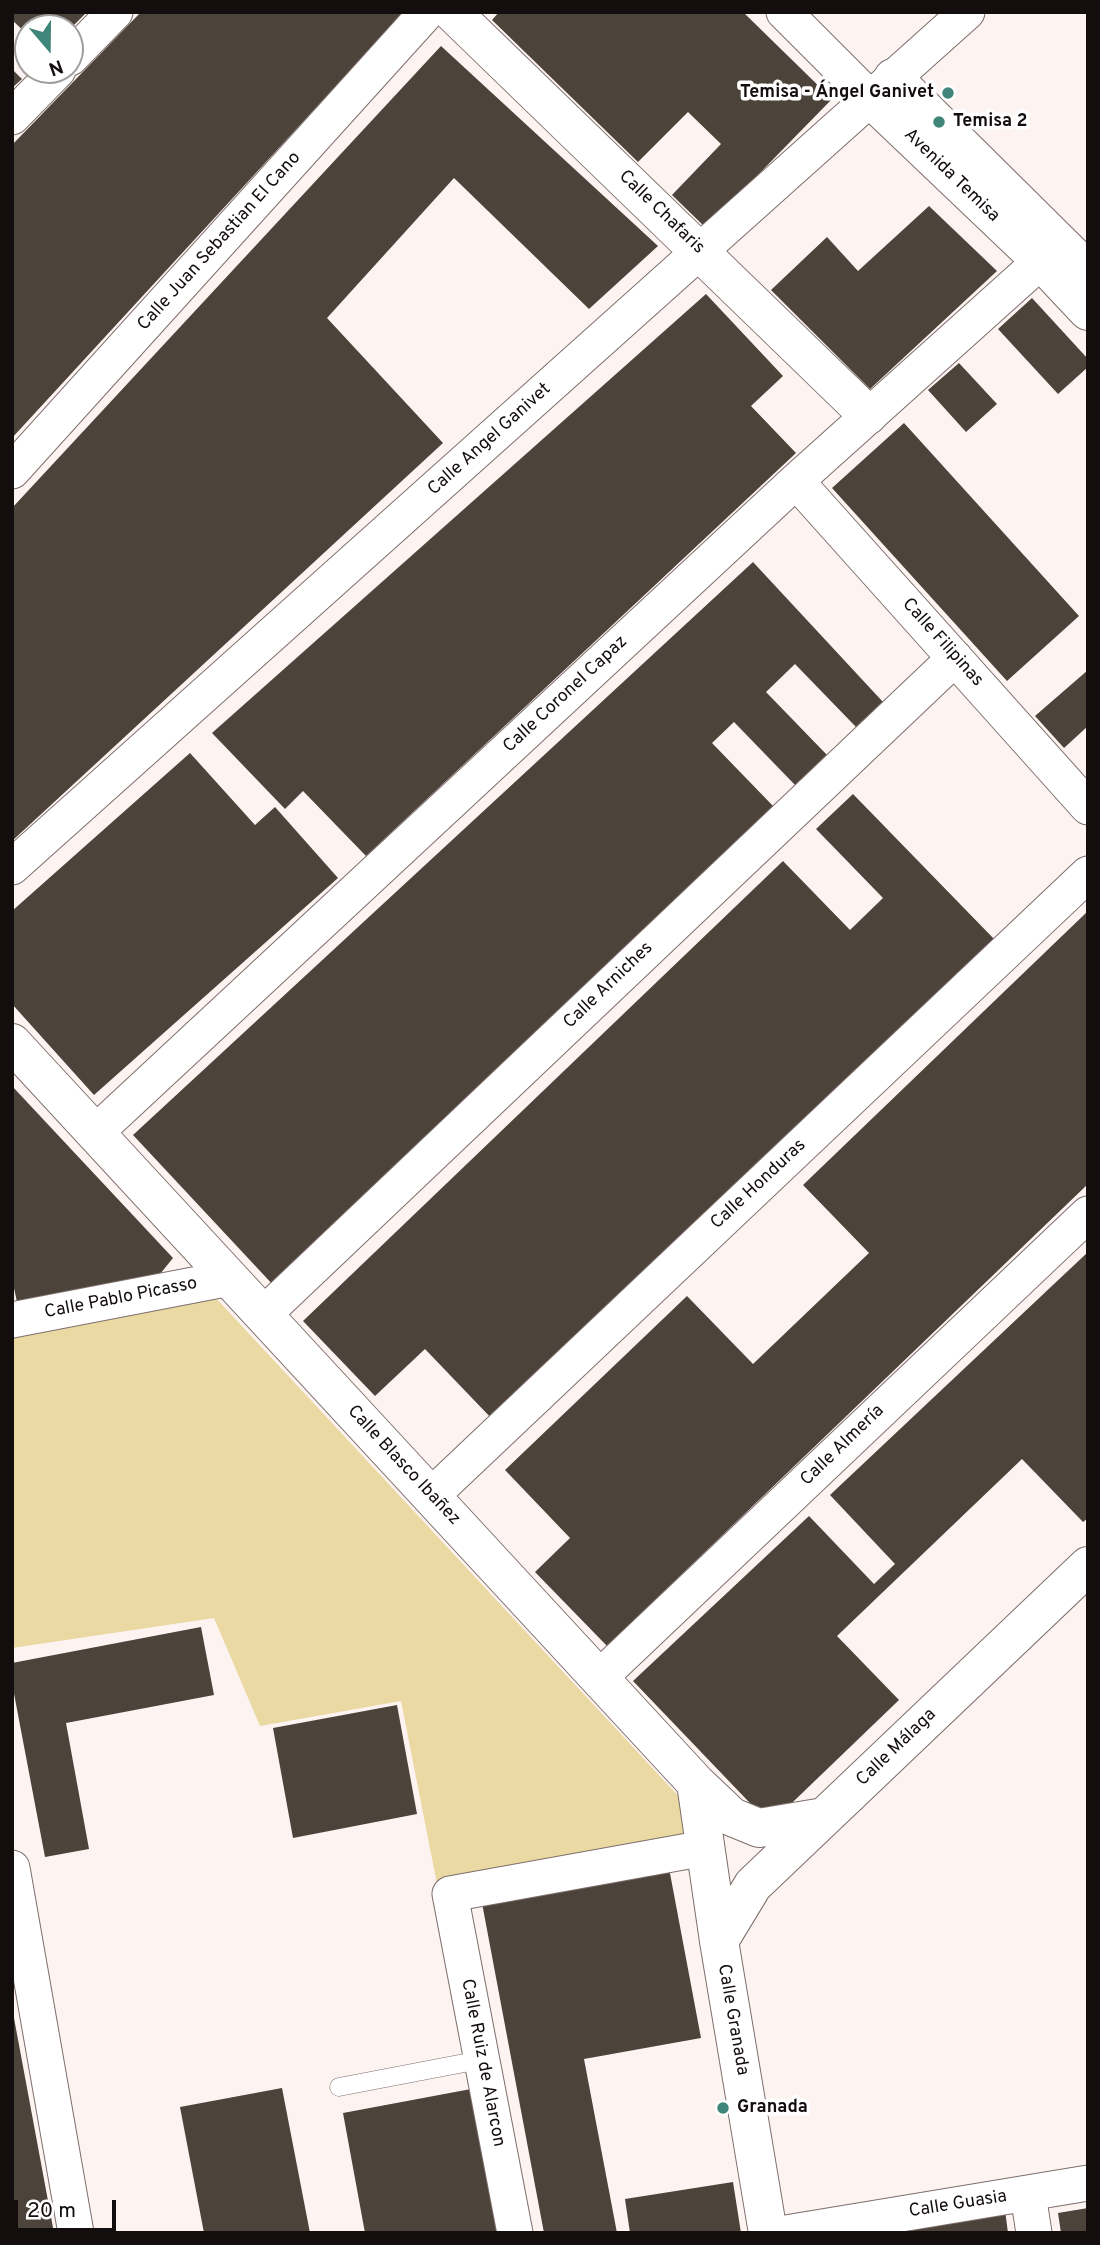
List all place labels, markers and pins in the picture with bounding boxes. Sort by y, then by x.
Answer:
place label: Temisa - Ángel Ganivet [740,82,934,104]
marker: Temisa - Ángel Ganivet [940,85,956,101]
place label: Temisa 2 [953,111,1027,133]
marker: Temisa 2 [931,114,947,130]
place label: Granada [737,2097,808,2119]
marker: Granada [715,2100,731,2116]

